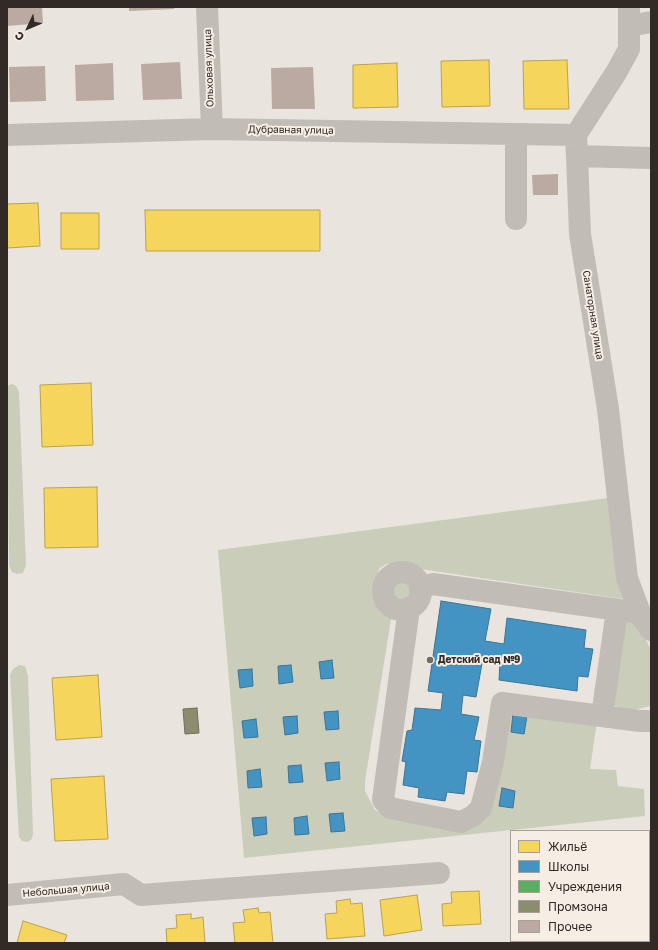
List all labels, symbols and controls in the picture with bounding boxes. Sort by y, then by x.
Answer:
north arrow [8,8,48,48]
text: С [12,29,26,44]
street label: Ольховая улица [202,29,216,107]
street label: Дубравная улица [248,123,334,137]
street label: Санаторная улица [580,269,606,361]
place label: Детский сад №9 [438,654,520,666]
marker: Детский сад №9 [425,655,435,665]
legend [510,830,650,942]
text: Жильё [548,839,587,854]
text: Школы [548,859,589,874]
text: Учреждения [548,879,622,894]
street label: Небольшая улица [22,880,110,900]
text: Промзона [548,899,608,914]
text: Прочее [548,919,592,934]

